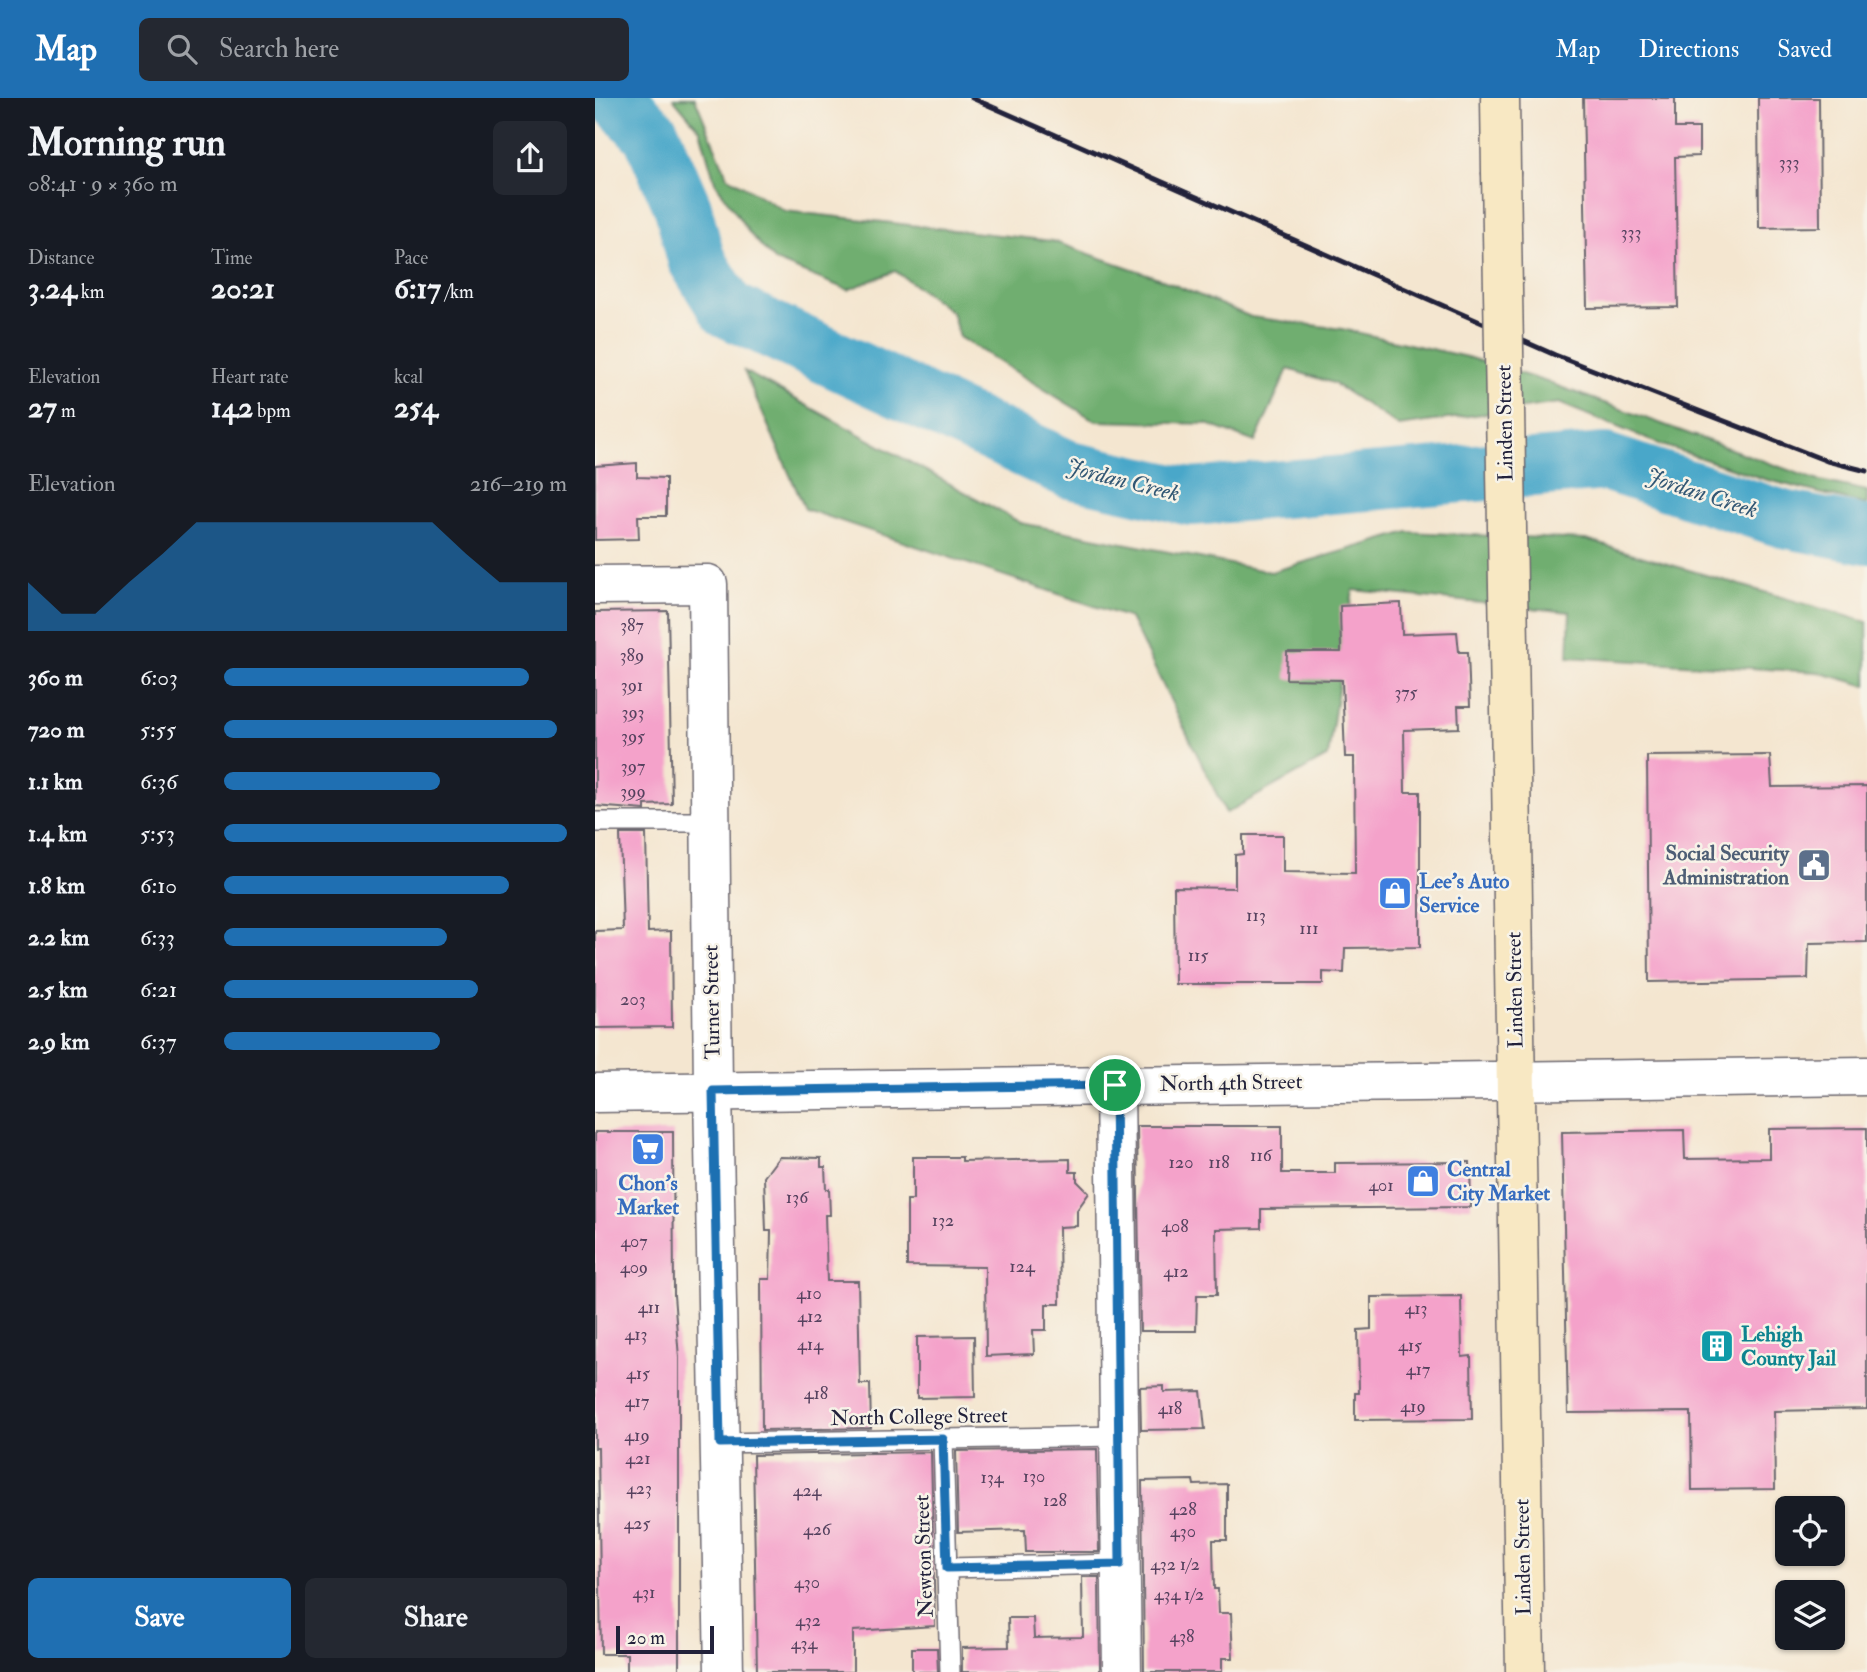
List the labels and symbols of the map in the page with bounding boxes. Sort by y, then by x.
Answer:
house number: 333 [1779,151,1799,174]
house number: 333 [1621,221,1641,244]
street label: Linden Street [1490,364,1520,482]
water label: Jordan Creek [1064,452,1182,508]
water label: Jordan Creek [1643,461,1761,525]
house number: 387 [620,614,644,637]
house number: 389 [620,644,644,667]
house number: 391 [621,674,643,697]
house number: 375 [1394,681,1418,704]
house number: 393 [621,701,645,724]
house number: 395 [621,725,645,748]
house number: 397 [621,755,645,778]
house number: 399 [620,780,646,803]
place label: Social Security Administration [1662,840,1790,891]
public building icon: Social Security Administration [1795,846,1833,884]
place label: Lee's Auto Service [1419,868,1509,919]
shop icon: Lee's Auto Service [1376,874,1414,912]
house number: 113 [1246,904,1266,927]
house number: 111 [1299,917,1319,940]
street label: Linden Street [1500,931,1530,1049]
street label: Turner Street [697,944,726,1060]
house number: 115 [1188,944,1208,967]
house number: 203 [620,988,646,1011]
pin [1085,1055,1145,1115]
street label: North 4th Street [1159,1068,1303,1098]
supermarket icon: Chon's Market [629,1130,667,1168]
house number: 116 [1250,1144,1273,1167]
house number: 120 [1169,1151,1193,1174]
house number: 118 [1208,1151,1230,1174]
place label: Central City Market [1447,1156,1550,1207]
shop icon: Central City Market [1404,1162,1442,1200]
place label: Chon's Market [616,1170,679,1221]
house number: 401 [1368,1174,1394,1197]
house number: 136 [786,1186,809,1209]
house number: 132 [932,1209,954,1232]
house number: 408 [1161,1215,1189,1238]
house number: 407 [620,1230,648,1253]
house number: 124 [1009,1255,1036,1278]
house number: 409 [620,1256,648,1279]
house number: 412 [1163,1260,1189,1283]
house number: 410 [796,1282,822,1305]
house number: 411 [638,1296,660,1319]
house number: 413 [1404,1297,1428,1320]
house number: 412 [797,1305,823,1328]
place label: Lehigh County Jail [1741,1321,1837,1372]
house number: 413 [624,1323,648,1346]
building icon: Lehigh County Jail [1698,1327,1736,1365]
house number: 414 [797,1333,824,1356]
house number: 415 [1398,1334,1422,1357]
house number: 417 [1406,1358,1430,1381]
house number: 415 [626,1362,650,1385]
house number: 418 [804,1382,828,1405]
house number: 417 [625,1390,649,1413]
house number: 419 [1400,1395,1426,1418]
house number: 418 [1158,1397,1182,1420]
street label: North College Street [830,1402,1008,1432]
house number: 419 [624,1424,650,1447]
house number: 421 [625,1447,651,1470]
house number: 130 [1023,1465,1045,1488]
house number: 134 [981,1466,1005,1489]
house number: 423 [626,1477,652,1500]
house number: 424 [793,1479,823,1502]
house number: 128 [1043,1489,1067,1512]
street label: Newton Street [908,1494,940,1618]
house number: 428 [1169,1498,1197,1521]
street label: Linden Street [1508,1498,1538,1616]
house number: 425 [624,1512,650,1535]
house number: 426 [803,1518,832,1541]
house number: 430 [1170,1520,1196,1543]
house number: 432 1/2 [1150,1553,1200,1576]
house number: 430 [794,1571,820,1594]
house number: 431 [632,1581,656,1604]
house number: 434 1/2 [1154,1583,1204,1606]
house number: 432 [795,1609,821,1632]
scale bar [616,1623,714,1655]
house number: 438 [1169,1625,1195,1648]
house number: 434 [791,1632,818,1655]

